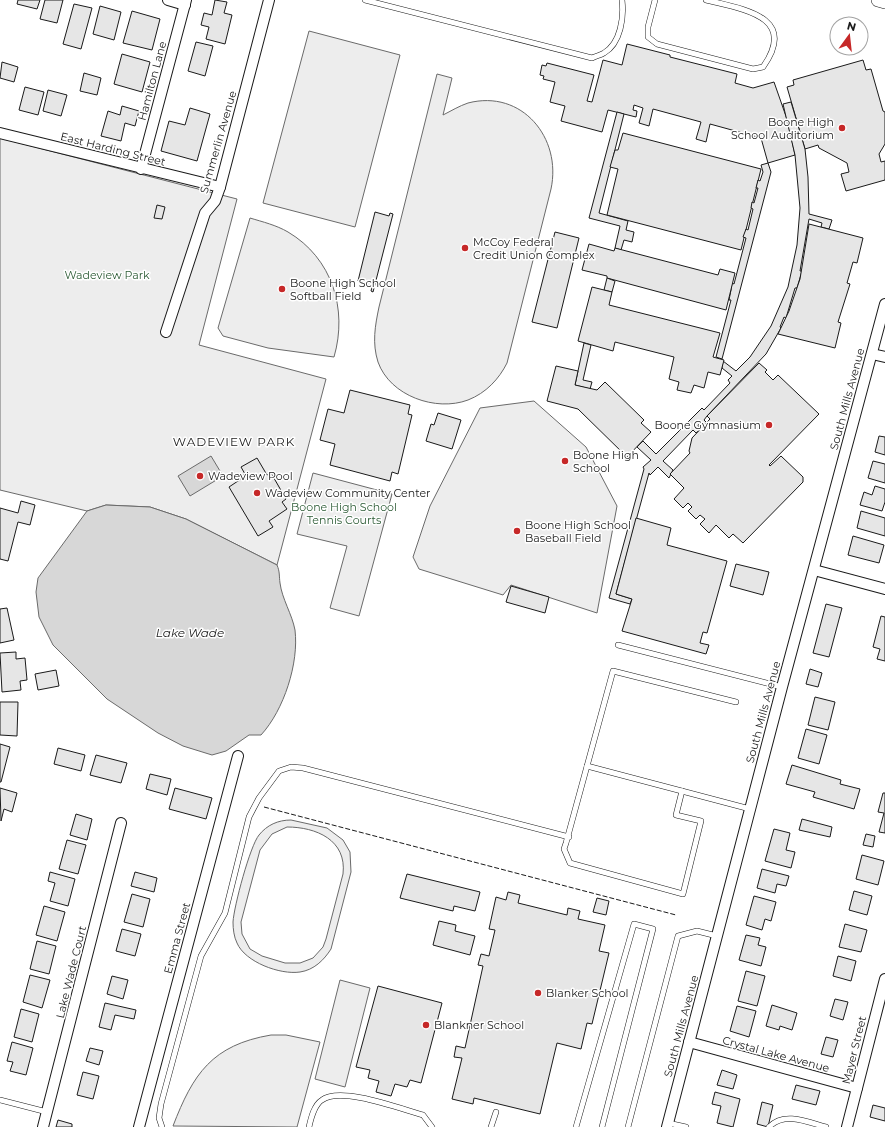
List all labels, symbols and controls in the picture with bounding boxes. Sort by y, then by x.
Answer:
north arrow [829,16,869,56]
text: N [845,18,858,34]
street label: Hamilton Lane [135,40,169,122]
street label: Summerlin Avenue [197,89,239,195]
place label: Boone High School Auditorium [731,115,834,142]
marker: Boone High School Auditorium [837,123,847,133]
street label: East Harding Street [59,129,167,169]
place label: McCoy Federal Credit Union Complex [473,235,595,262]
marker: McCoy Federal Credit Union Complex [460,243,470,253]
park label: Wadeview Park [64,268,150,282]
place label: Boone High School Softball Field [290,276,396,303]
marker: Boone High School Softball Field [277,284,287,294]
street label: South Mills Avenue [827,346,867,452]
place label: Boone Gymnasium [654,418,761,432]
marker: Boone Gymnasium [764,420,774,430]
district label: WADEVIEW PARK [173,434,295,449]
place label: Boone High School [573,448,639,475]
marker: Boone High School [560,456,570,466]
place label: Wadeview Pool [208,469,293,483]
marker: Wadeview Pool [195,471,205,481]
place label: Wadeview Community Center [265,486,430,500]
marker: Wadeview Community Center [252,488,262,498]
park label: Boone High School Tennis Courts [291,500,397,527]
place label: Boone High School Baseball Field [525,518,631,545]
marker: Boone High School Baseball Field [512,526,522,536]
water label: Lake Wade [156,625,224,640]
street label: South Mills Avenue [743,659,783,765]
street label: Emma Street [161,900,193,975]
street label: Lake Wade Court [53,924,89,1020]
street label: South Mills Avenue [661,973,701,1079]
place label: Blanker School [546,986,629,1000]
marker: Blanker School [533,988,543,998]
street label: Mayer Street [839,1014,869,1086]
place label: Blankner School [434,1018,524,1032]
marker: Blankner School [421,1020,431,1030]
street label: Crystal Lake Avenue [721,1033,831,1075]

